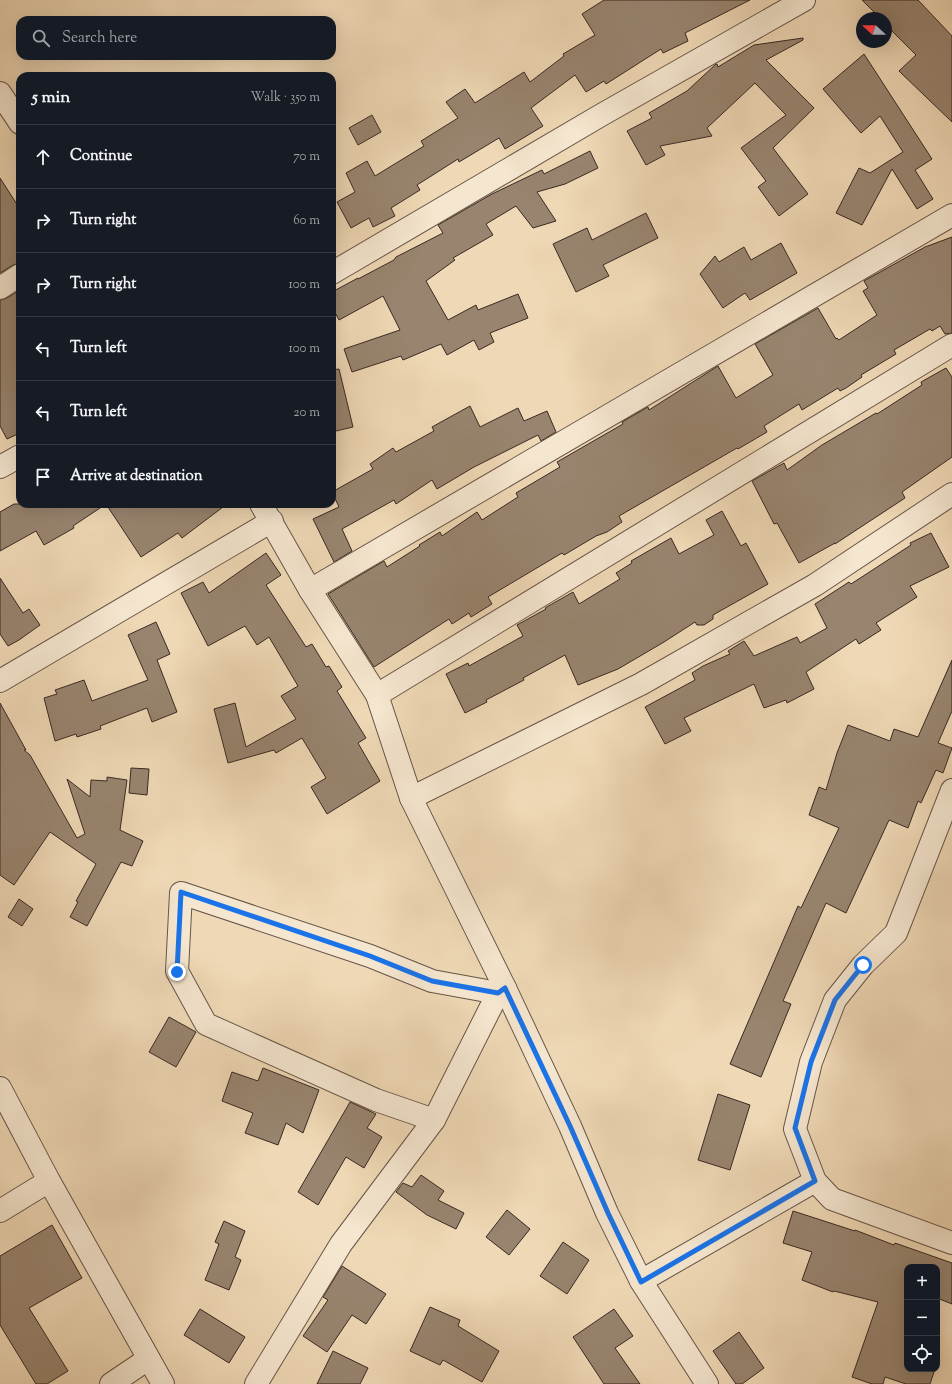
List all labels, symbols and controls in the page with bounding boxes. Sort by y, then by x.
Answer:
north arrow [856,12,892,48]
search box [16,16,336,60]
icon: search [30,27,52,49]
text: Search here [62,28,137,49]
text: 5 min [32,86,70,110]
text: Walk · 350 m [251,89,320,107]
icon: ahead [32,146,54,168]
text: Continue [70,146,132,167]
text: 70 m [293,148,320,166]
icon: right [32,210,54,232]
text: Turn right [70,210,136,231]
text: 60 m [293,212,320,230]
icon: right [32,274,54,296]
text: Turn right [70,274,136,295]
text: 100 m [288,276,320,294]
icon: left [32,338,54,360]
text: Turn left [70,338,127,359]
text: 100 m [288,340,320,358]
icon: left [32,402,54,424]
text: Turn left [70,402,127,423]
text: 20 m [294,404,320,422]
icon: arrive [32,466,54,488]
text: Arrive at destination [70,466,203,487]
route start [854,956,872,974]
route end [168,963,186,981]
map controls [904,1264,940,1372]
button: + [904,1264,940,1300]
button: − [904,1300,940,1336]
button: locate [904,1336,940,1372]

